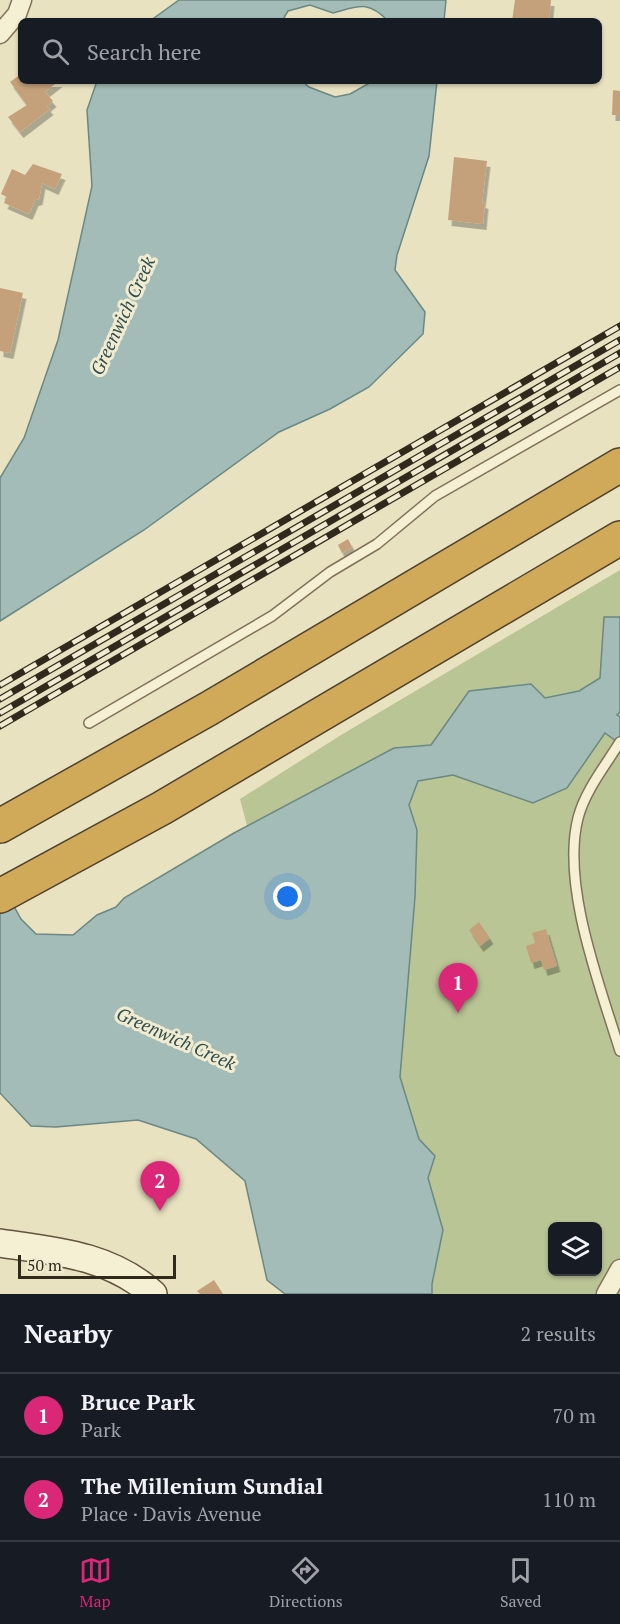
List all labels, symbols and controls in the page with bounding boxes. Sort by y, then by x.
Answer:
search box [18,18,602,84]
icon: search [39,35,72,68]
text: Search here [87,37,201,66]
water label: Greenwich Creek [84,252,160,379]
your location [273,882,302,911]
pin: 1 [438,964,478,1013]
water label: Greenwich Creek [113,1001,240,1075]
pin: 2 [140,1162,180,1211]
map controls [548,1222,602,1276]
button: layers [548,1222,602,1276]
scale bar [18,1252,176,1280]
text: 50 m [27,1254,62,1276]
text: Nearby [24,1316,112,1350]
text: 2 results [521,1320,596,1347]
text: Bruce Park [81,1387,195,1416]
text: 1 [38,1402,49,1429]
text: 70 m [553,1402,596,1429]
text: Park [81,1416,121,1443]
text: The Millenium Sundial [81,1471,323,1500]
text: 2 [38,1486,49,1513]
text: 110 m [542,1486,596,1513]
text: Place · Davis Avenue [81,1500,262,1527]
tab: Map [79,1554,112,1612]
tab: Directions [269,1554,343,1612]
tab: Saved [500,1554,541,1612]

